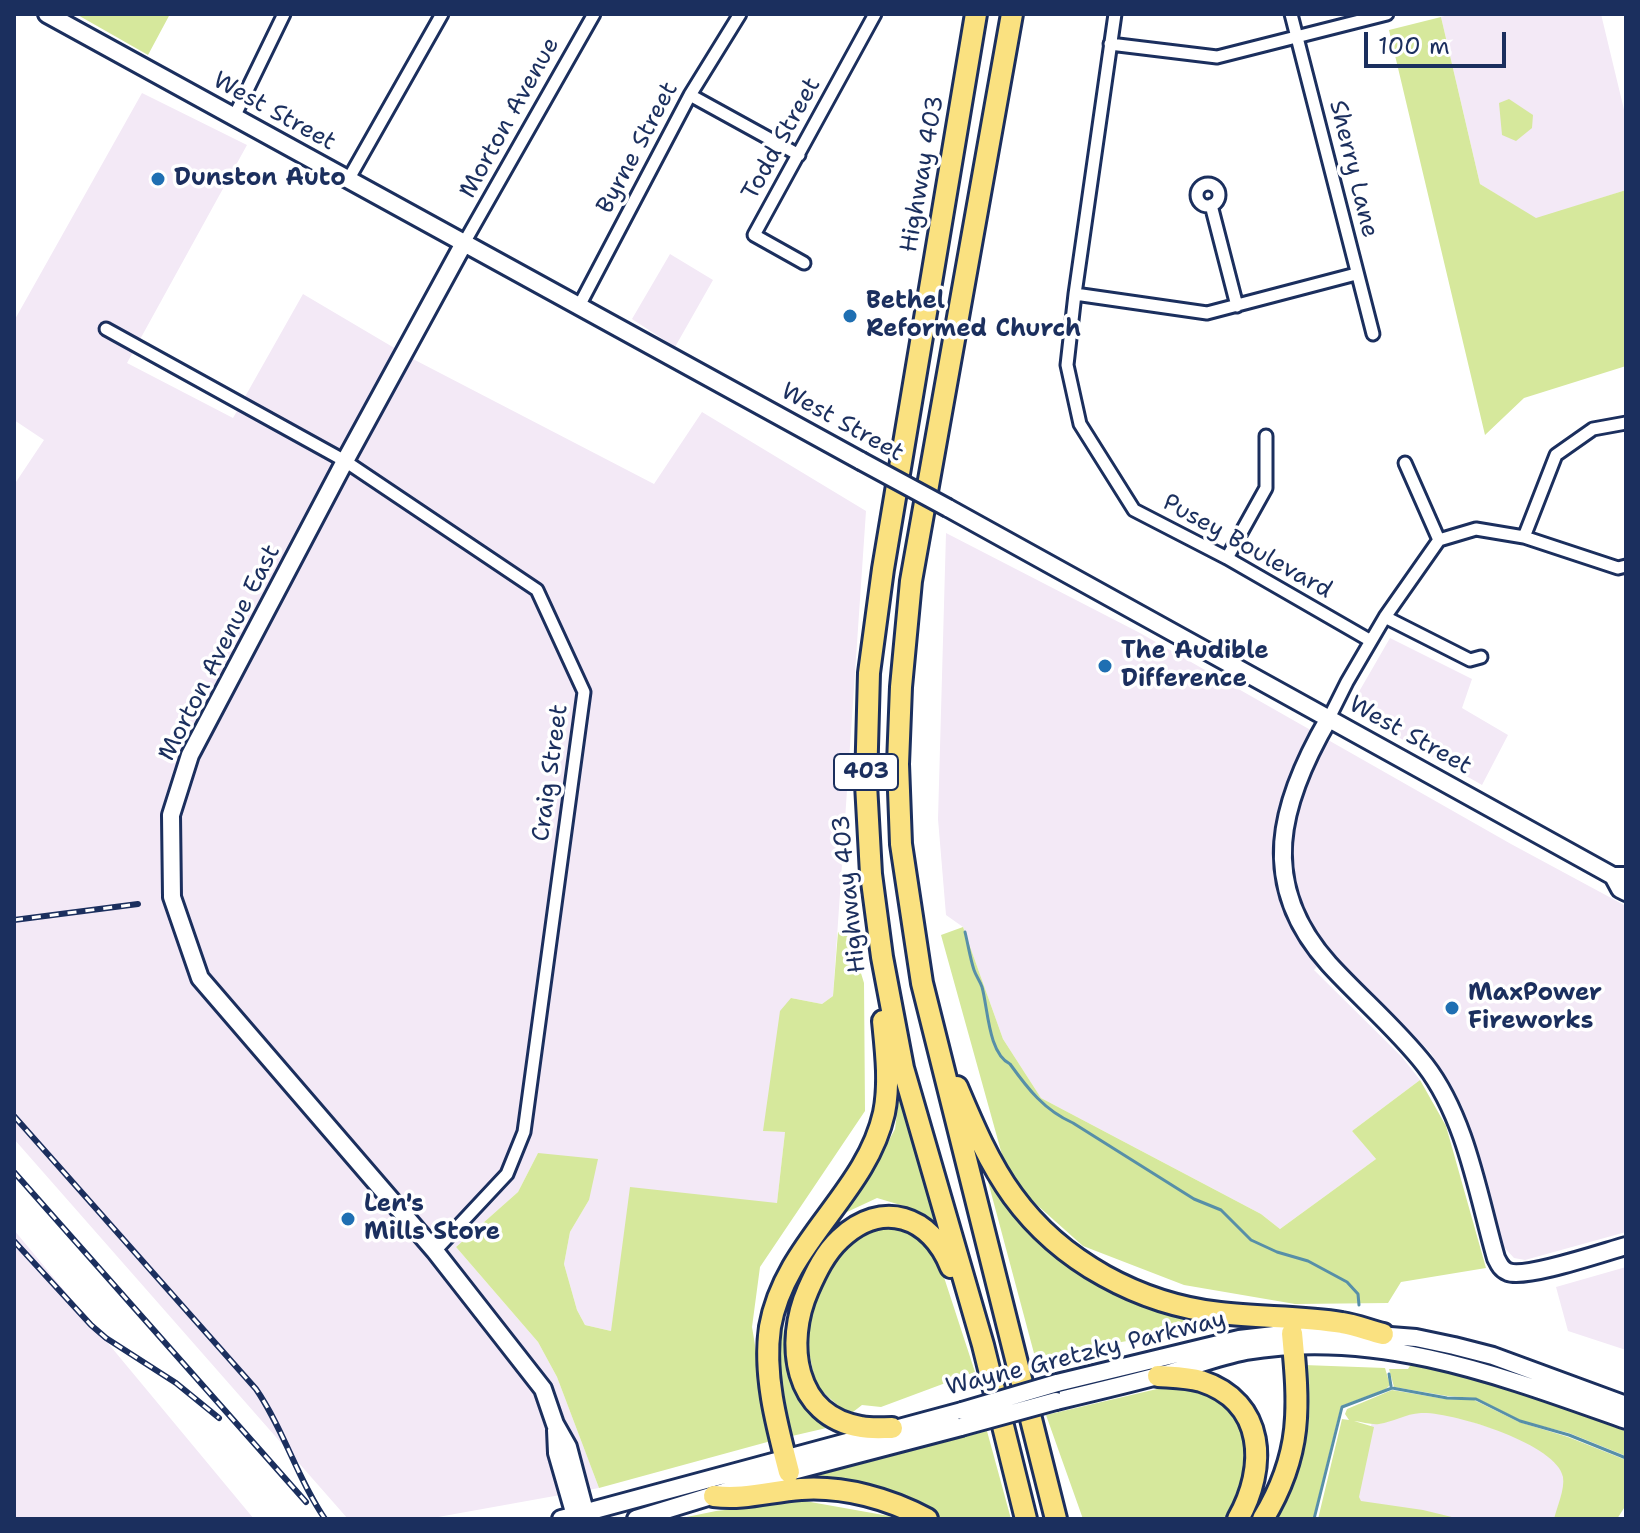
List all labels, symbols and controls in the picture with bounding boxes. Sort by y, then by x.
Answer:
scale bar [1368,16,1510,66]
text: 100 m [1378,30,1450,62]
street label: Morton Avenue [454,33,566,203]
street label: West Street [208,66,340,158]
street label: Todd Street [737,73,827,205]
street label: Byrne Street [591,77,685,219]
street label: Highway 403 [895,93,951,255]
street label: Sherry Lane [1322,97,1384,241]
place label: Dunston Auto [174,165,346,193]
marker: Dunston Auto [149,170,167,188]
place label: Bethel Reformed Church [866,288,1081,344]
marker: Bethel Reformed Church [841,307,859,325]
street label: West Street [776,377,908,469]
street label: Pusey Boulevard [1157,489,1337,605]
street label: Morton Avenue East [153,540,287,766]
place label: The Audible Difference [1121,638,1269,694]
marker: The Audible Difference [1096,657,1114,675]
street label: West Street [1344,690,1476,782]
street label: Craig Street [527,702,575,844]
road number: 403 [834,754,898,790]
street label: Highway 403 [827,814,873,974]
place label: MaxPower Fireworks [1468,980,1602,1036]
marker: MaxPower Fireworks [1443,999,1461,1017]
place label: Len's Mills Store [364,1191,500,1247]
marker: Len's Mills Store [339,1210,357,1228]
street label: Wayne Gretzky Parkway [943,1305,1229,1403]

